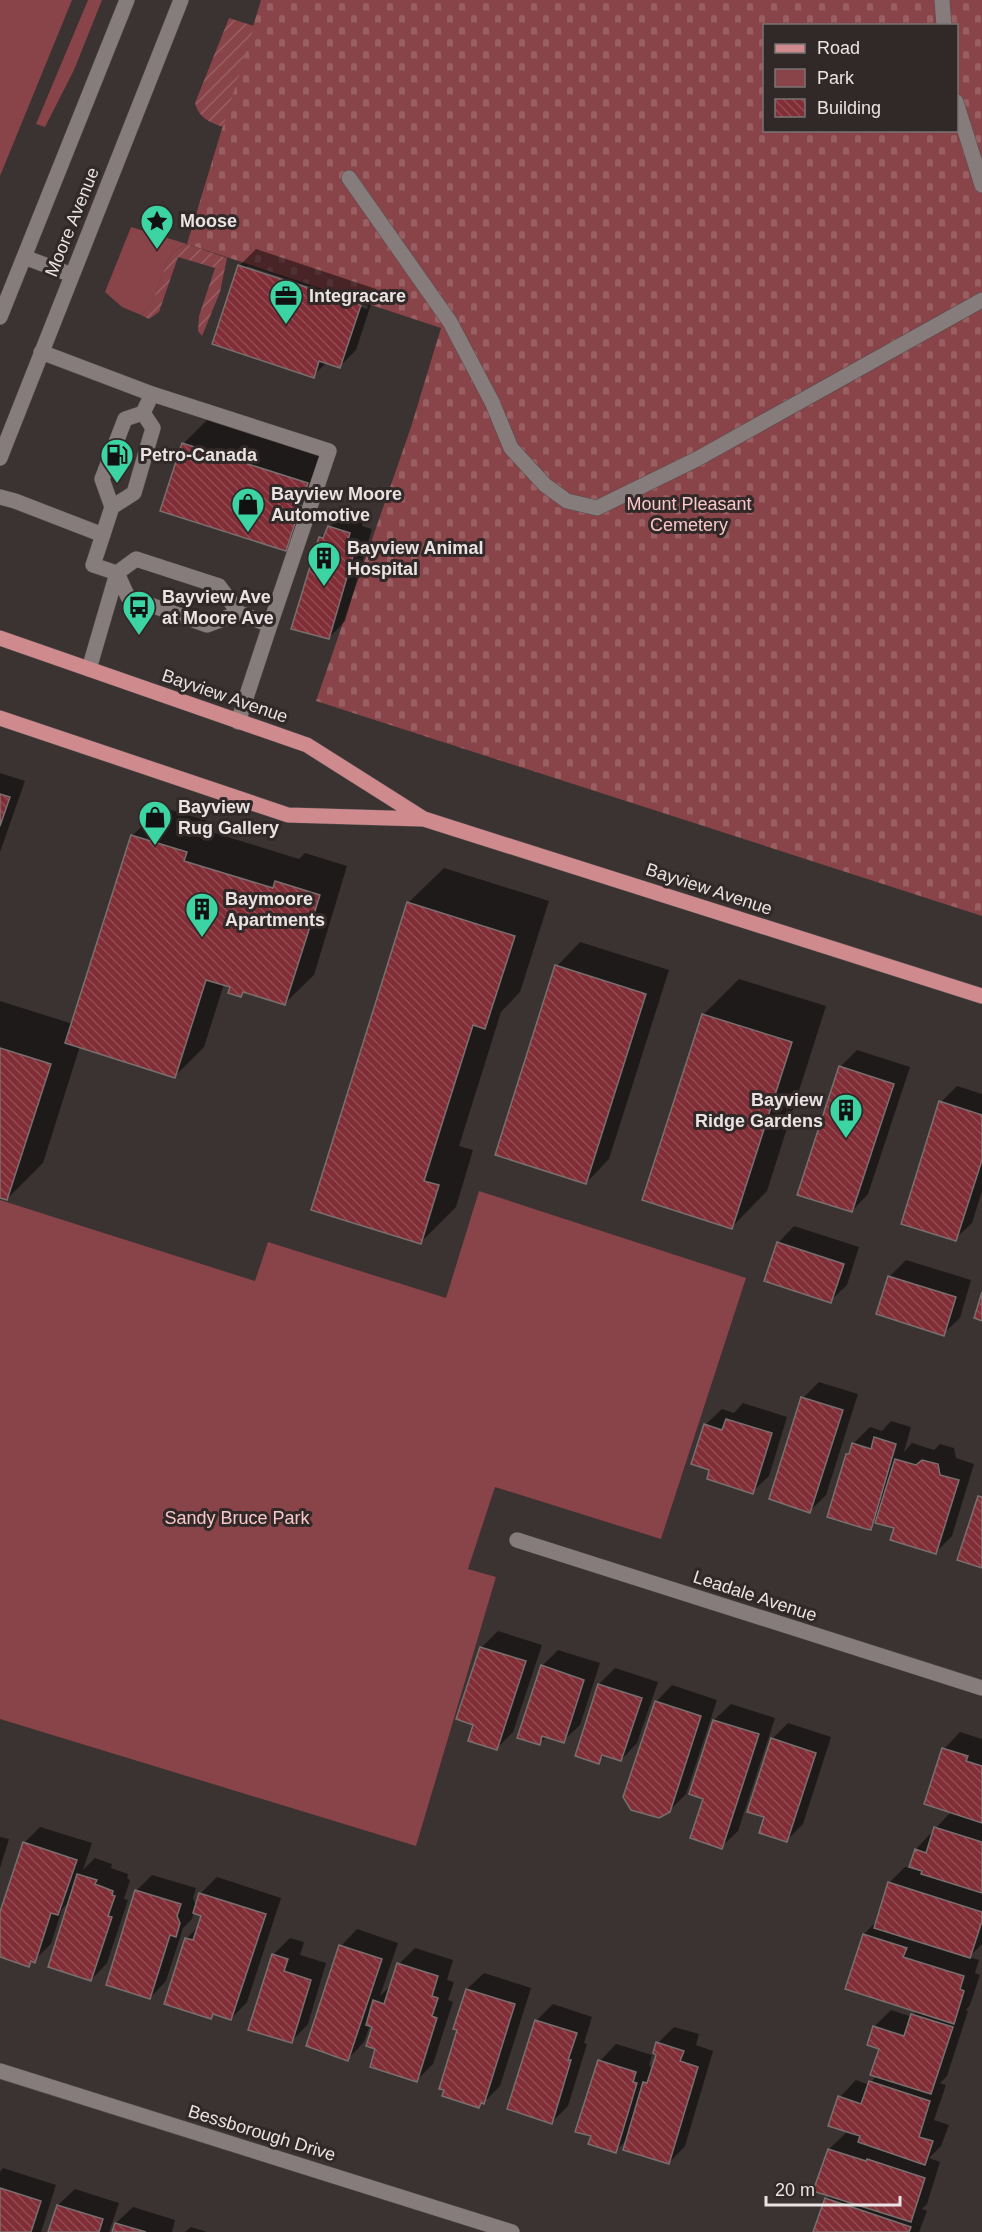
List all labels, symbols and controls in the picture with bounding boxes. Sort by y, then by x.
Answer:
legend [763,24,958,132]
text: Road [817,38,860,58]
text: Park [817,68,855,88]
text: Building [817,98,881,118]
street label: Moore Avenue [41,165,103,279]
place icon: Moose [139,203,175,250]
place label: Moose [180,211,237,231]
office icon: Integracare [268,278,304,325]
place label: Integracare [309,286,406,306]
fuel station icon: Petro-Canada [99,437,135,484]
place label: Petro-Canada [140,445,258,465]
place label: Bayview Moore Automotive [271,484,402,525]
shop icon: Bayview Moore Automotive [230,486,266,533]
park label: Mount Pleasant Cemetery [626,494,752,535]
place label: Bayview Animal Hospital [347,538,483,579]
building icon: Bayview Animal Hospital [306,540,342,587]
place label: Bayview Ave at Moore Ave [162,587,274,628]
bus stop icon: Bayview Ave at Moore Ave [121,589,157,636]
street label: Bayview Avenue [159,665,291,727]
place label: Bayview Rug Gallery [178,797,279,838]
shop icon: Bayview Rug Gallery [137,799,173,846]
street label: Bayview Avenue [643,859,775,919]
place label: Baymoore Apartments [225,889,325,930]
building icon: Baymoore Apartments [184,891,220,938]
place label: Bayview Ridge Gardens [695,1090,824,1131]
building icon: Bayview Ridge Gardens [828,1092,864,1139]
park label: Sandy Bruce Park [164,1508,311,1528]
street label: Leadale Avenue [691,1567,819,1625]
street label: Bessborough Drive [186,2101,338,2165]
scale bar [766,2169,900,2207]
text: 20 m [775,2180,815,2200]

